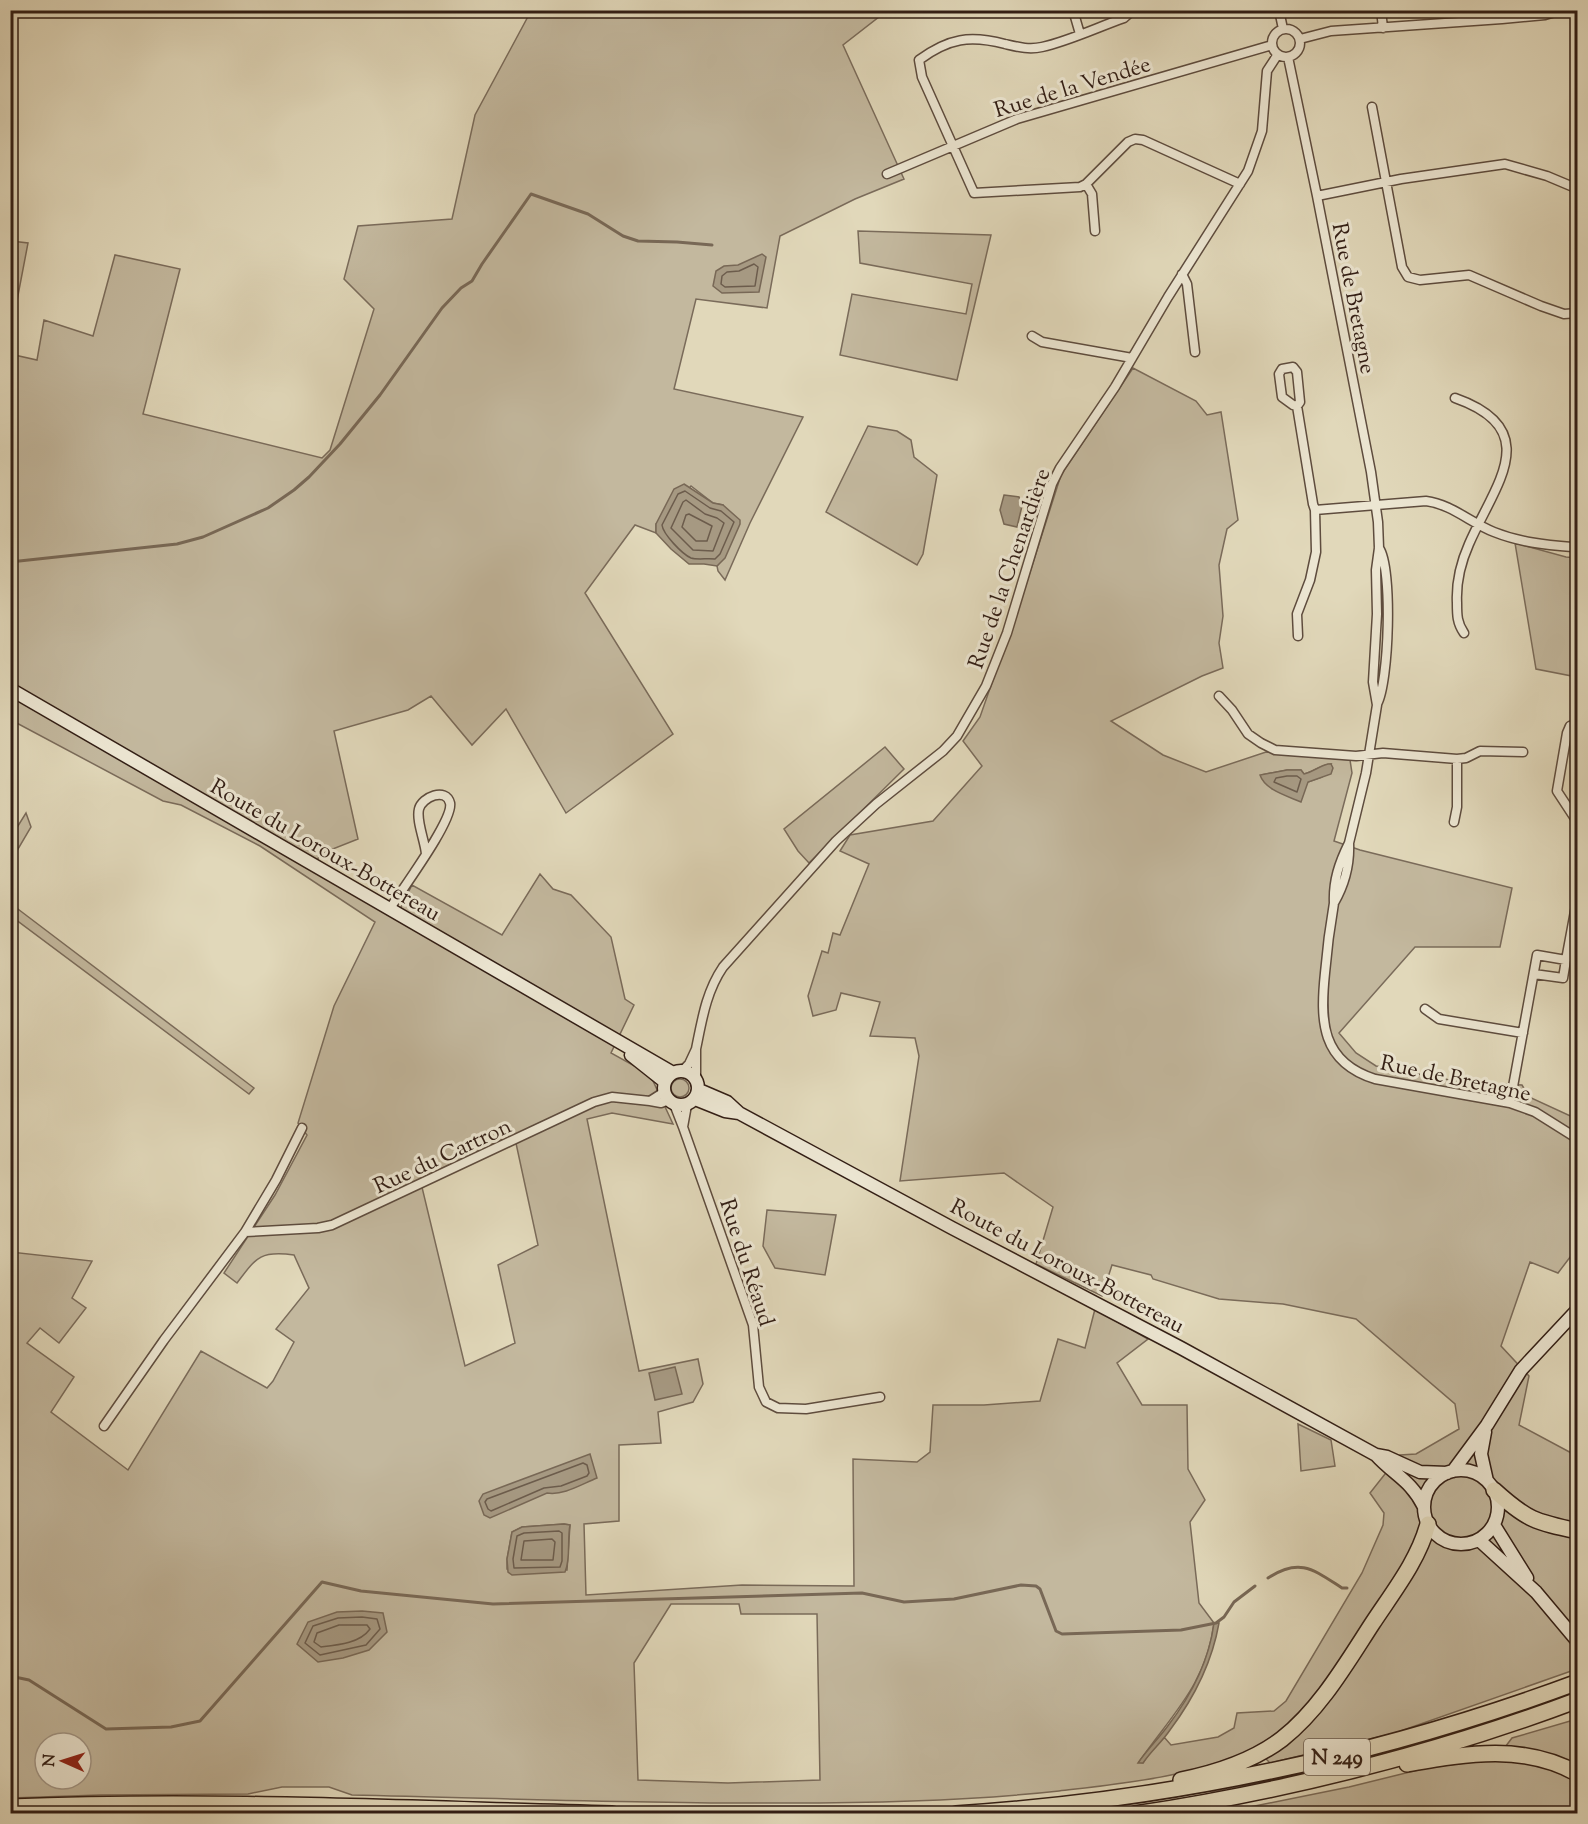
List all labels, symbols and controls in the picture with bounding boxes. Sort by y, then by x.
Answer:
street label: Rue de la Vendée [991,50,1155,128]
street label: Rue de Bretagne [1322,220,1382,377]
street label: Rue de la Chenardière [962,464,1060,673]
street label: Route du Loroux-Bottereau [203,772,446,931]
street label: Rue de Bretagne [1377,1048,1534,1112]
street label: Rue du Cartron [369,1112,517,1204]
street label: Route du Loroux-Bottereau [944,1192,1190,1343]
street label: Rue du Réaud [709,1195,781,1331]
north arrow [33,1731,93,1791]
road number: N 249 [1304,1739,1370,1775]
text: N [39,1753,62,1767]

